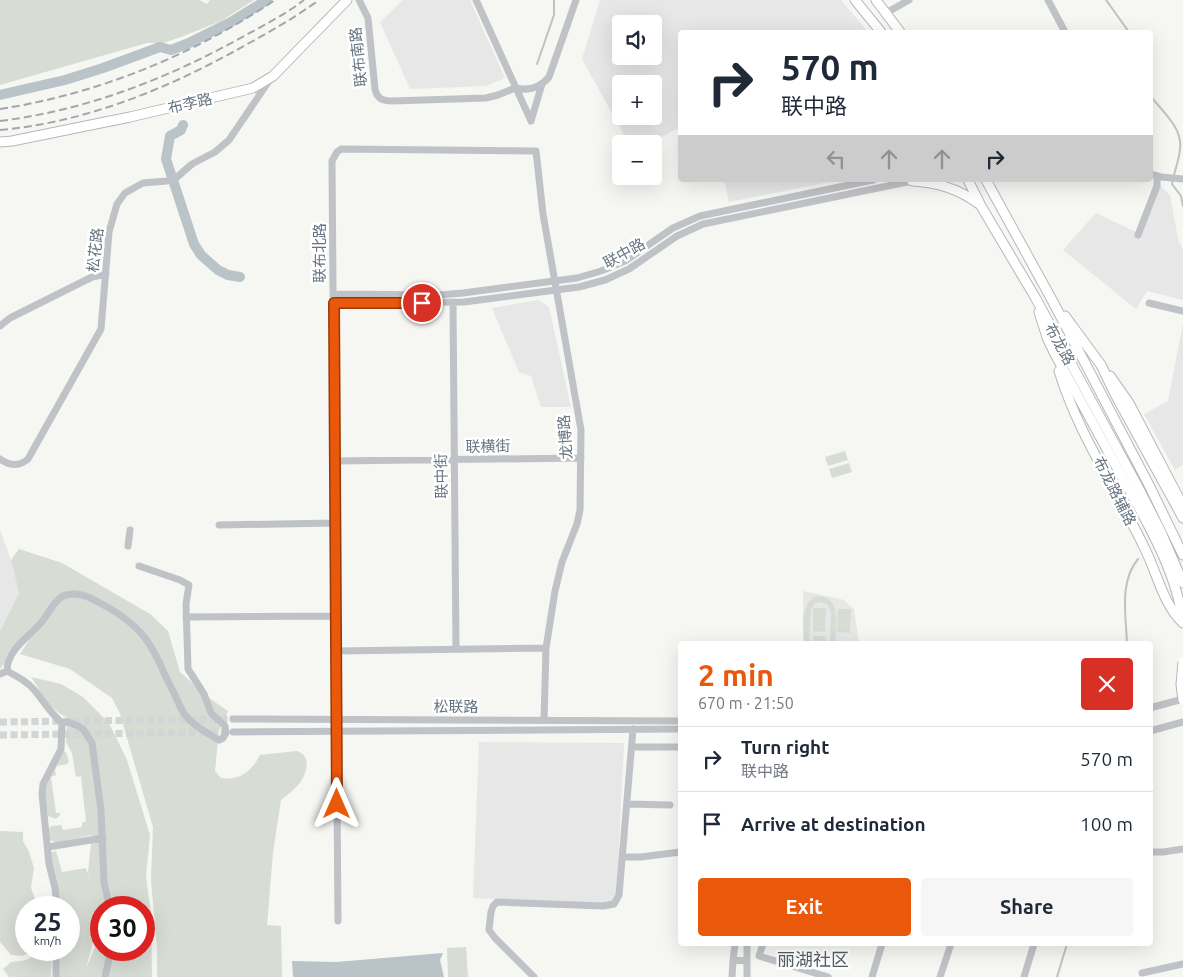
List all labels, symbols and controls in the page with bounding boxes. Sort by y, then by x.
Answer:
map controls [612,15,662,185]
button: sound [612,15,662,65]
street label: 联布南路 [346,26,370,88]
text: 570 m [781,47,879,87]
icon: right [698,50,763,115]
button: + [612,75,662,125]
street label: 布李路 [166,90,214,116]
text: 联中路 [781,93,847,118]
button: − [612,135,662,185]
icon: left [822,145,850,173]
icon: ahead [875,145,903,173]
icon: ahead [928,145,956,173]
icon: right [981,145,1009,173]
street label: 联布北路 [311,223,328,283]
street label: 松花路 [84,227,106,273]
street label: 联中路 [600,235,648,271]
pin [401,282,443,324]
icon: arrive [408,289,436,317]
street label: 布龙路 [1042,320,1078,368]
street label: 龙博路 [555,414,575,460]
street label: 联横街 [465,437,511,455]
street label: 联中街 [432,453,450,499]
street label: 布龙路辅路 [1090,454,1140,528]
text: 2 min [698,658,774,692]
button: close [1081,658,1133,710]
text: 670 m · 21:50 [698,694,794,712]
street label: 松联路 [433,698,479,715]
text: Turn right [741,736,829,758]
icon: right [698,745,726,773]
text: 570 m [1080,748,1133,770]
text: 联中路 [741,762,789,780]
position arrow [310,777,362,829]
icon: arrive [698,810,726,838]
text: Arrive at destination [741,813,926,835]
text: 100 m [1080,813,1133,835]
button: Exit [698,878,911,936]
button: Share [921,878,1133,936]
speed limit sign: 30 [90,896,155,961]
text: 25 [33,908,62,936]
text: km/h [34,934,61,947]
district label: 丽湖社区 [777,949,849,969]

